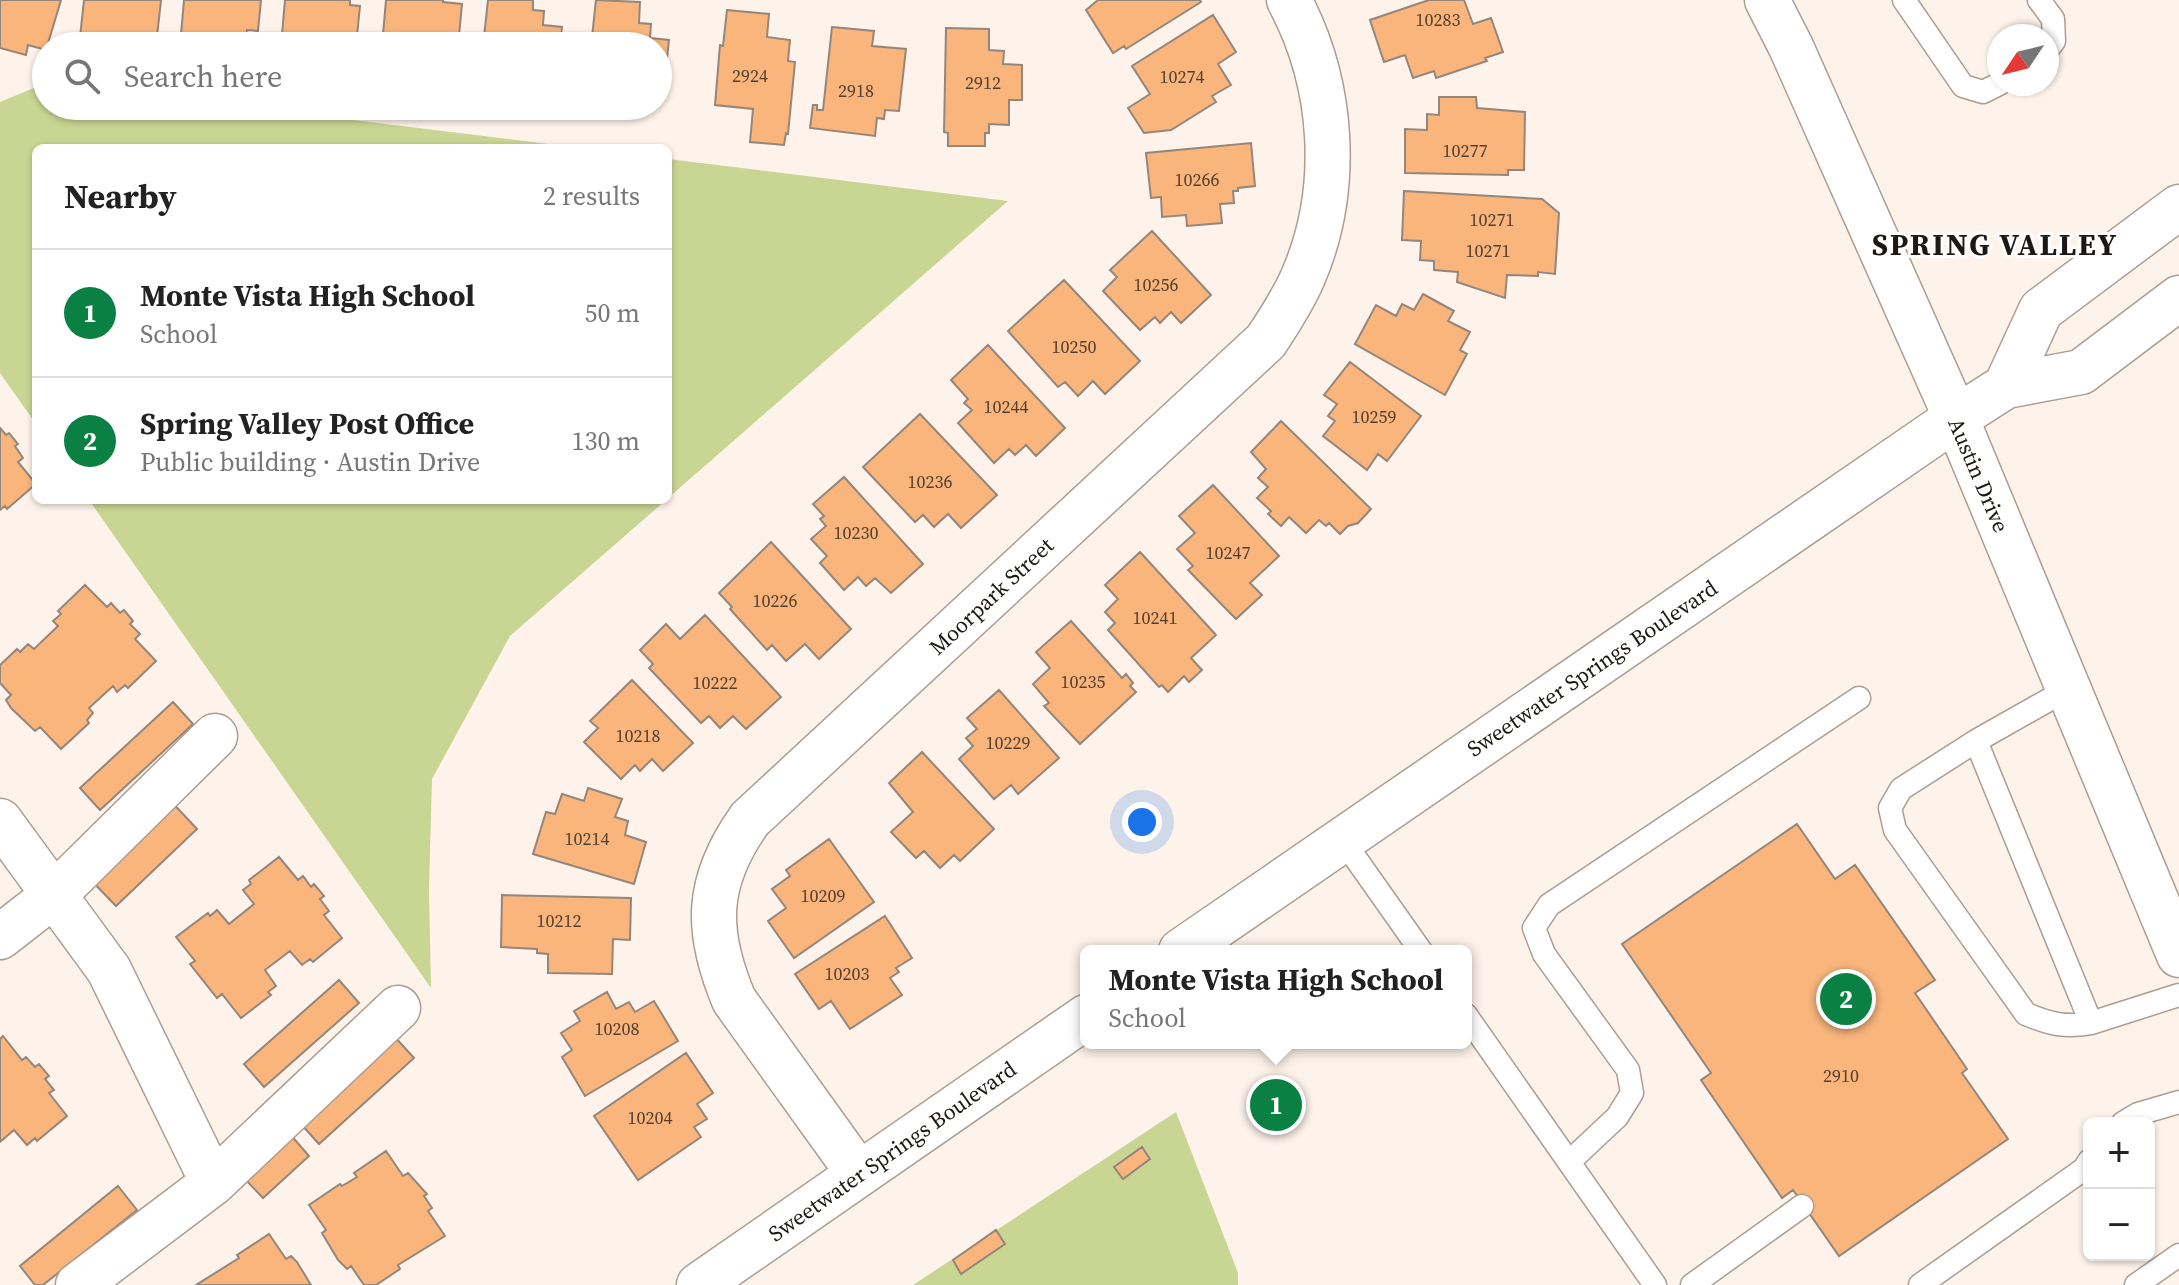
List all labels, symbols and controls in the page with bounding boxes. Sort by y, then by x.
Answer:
house number: 10283 [1416,7,1461,32]
north arrow [1987,24,2059,96]
search box [32,32,672,120]
icon: search [60,54,104,98]
text: Search here [124,56,282,97]
house number: 2924 [732,63,768,88]
house number: 10274 [1160,64,1205,89]
house number: 2912 [965,70,1001,95]
house number: 2918 [838,78,874,103]
house number: 10277 [1443,138,1488,163]
house number: 10266 [1175,167,1220,192]
text: Nearby [64,173,177,219]
text: 2 results [543,178,640,214]
house number: 10271 [1470,207,1515,232]
district label: SPRING VALLEY [1872,224,2118,265]
house number: 10271 [1466,238,1511,263]
house number: 10256 [1134,272,1179,297]
text: Monte Vista High School [140,275,475,316]
text: 1 [83,295,97,331]
text: 50 m [585,295,640,331]
text: School [140,316,217,352]
house number: 10250 [1052,334,1097,359]
house number: 10244 [984,394,1029,419]
text: Spring Valley Post Office [140,403,474,444]
house number: 10259 [1352,404,1397,429]
street label: Austin Drive [1941,413,2017,537]
text: 2 [83,423,97,459]
text: 130 m [572,423,640,459]
text: Public building · Austin Drive [140,444,480,480]
house number: 10236 [908,469,953,494]
house number: 10230 [834,520,879,545]
street label: Moorpark Street [922,530,1060,661]
house number: 10247 [1206,540,1251,565]
street label: Sweetwater Springs Boulevard [1461,572,1724,763]
house number: 10226 [753,588,798,613]
house number: 10241 [1133,605,1178,630]
house number: 10235 [1061,669,1106,694]
house number: 10222 [693,670,738,695]
house number: 10218 [616,723,661,748]
house number: 10229 [986,730,1031,755]
your location [1122,802,1162,842]
house number: 10214 [565,826,610,851]
house number: 10209 [801,883,846,908]
house number: 10212 [537,908,582,933]
popup [1080,945,1472,1049]
text: Monte Vista High School [1109,959,1443,1000]
house number: 10203 [825,961,870,986]
pin: 2 [1820,969,1872,1029]
text: School [1109,1000,1186,1036]
house number: 10208 [595,1016,640,1041]
street label: Sweetwater Springs Boulevard [762,1053,1022,1248]
house number: 2910 [1823,1063,1859,1088]
pin: 1 [1250,1075,1302,1135]
house number: 10204 [628,1105,673,1130]
map controls [2083,1117,2155,1261]
button: + [2083,1117,2155,1189]
button: − [2083,1189,2155,1261]

